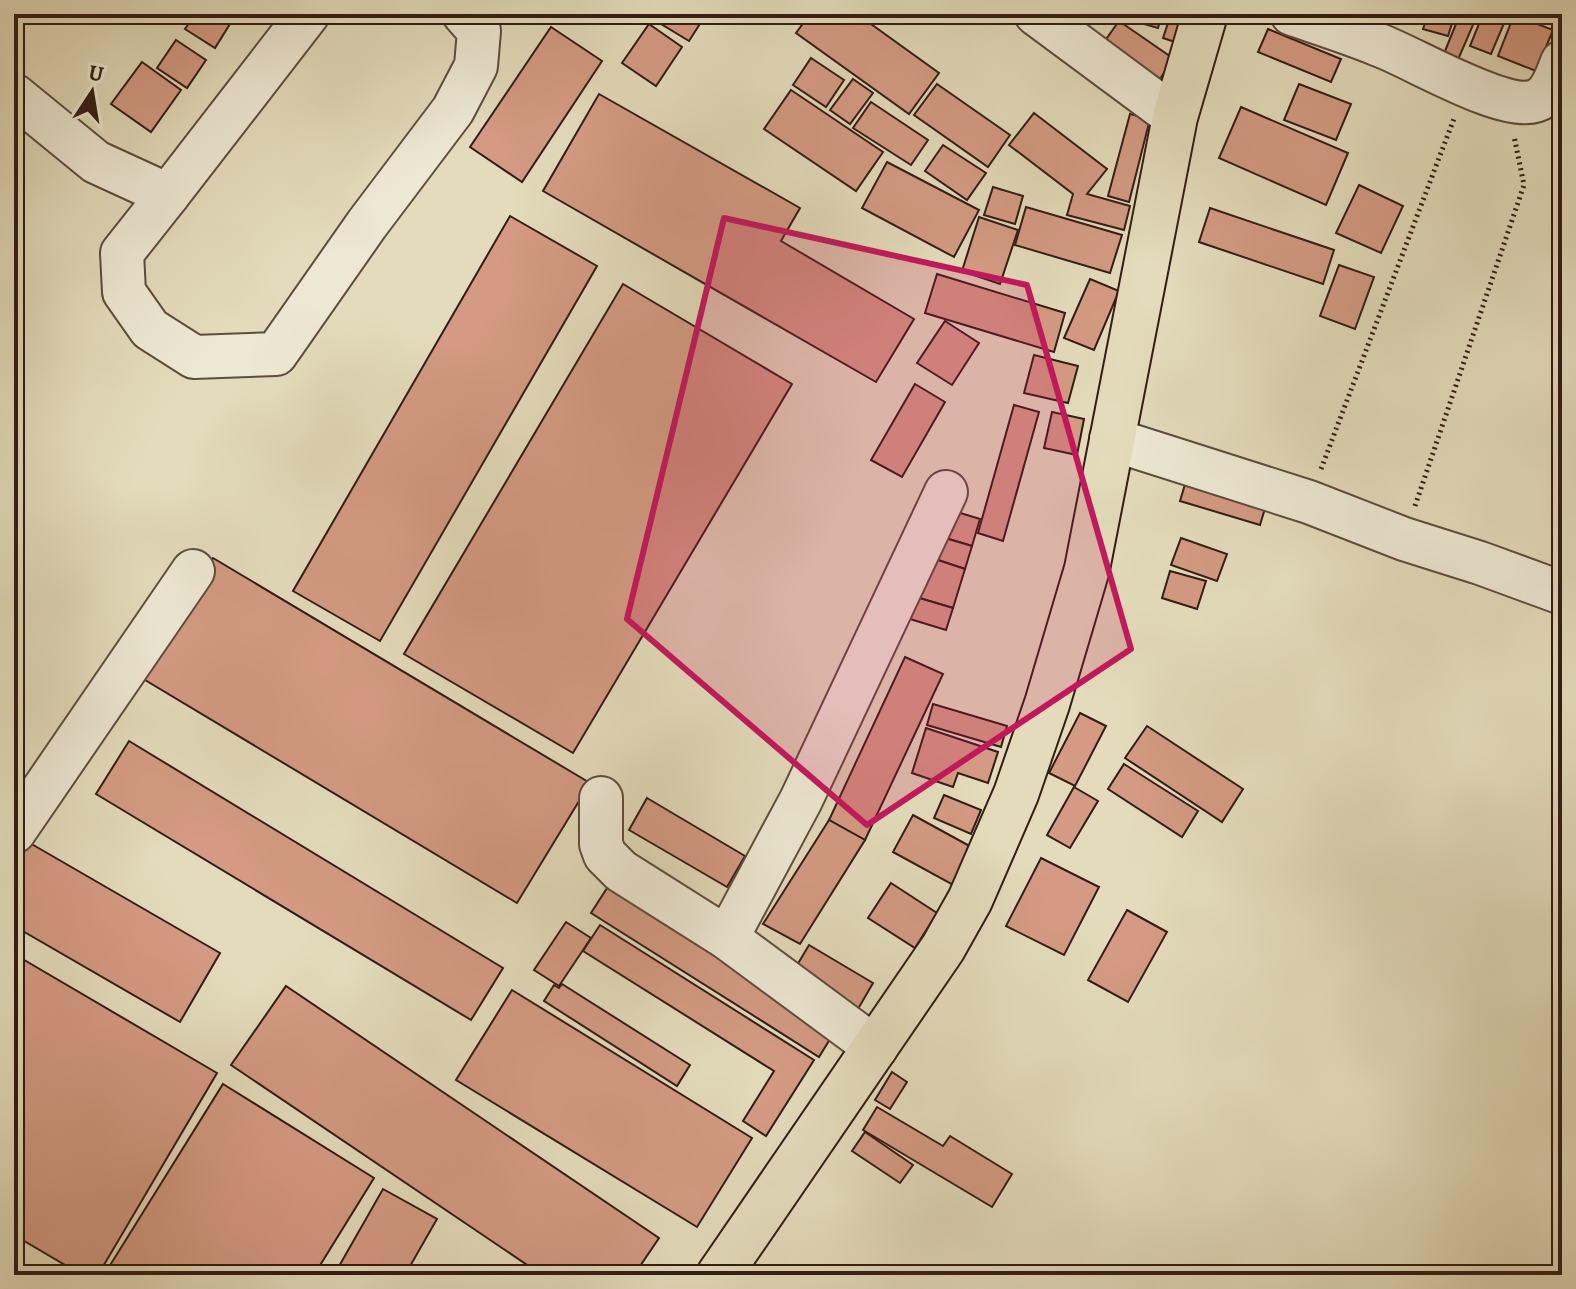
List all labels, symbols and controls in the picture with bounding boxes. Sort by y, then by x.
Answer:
north arrow [52,52,132,132]
text: U [86,57,107,90]

